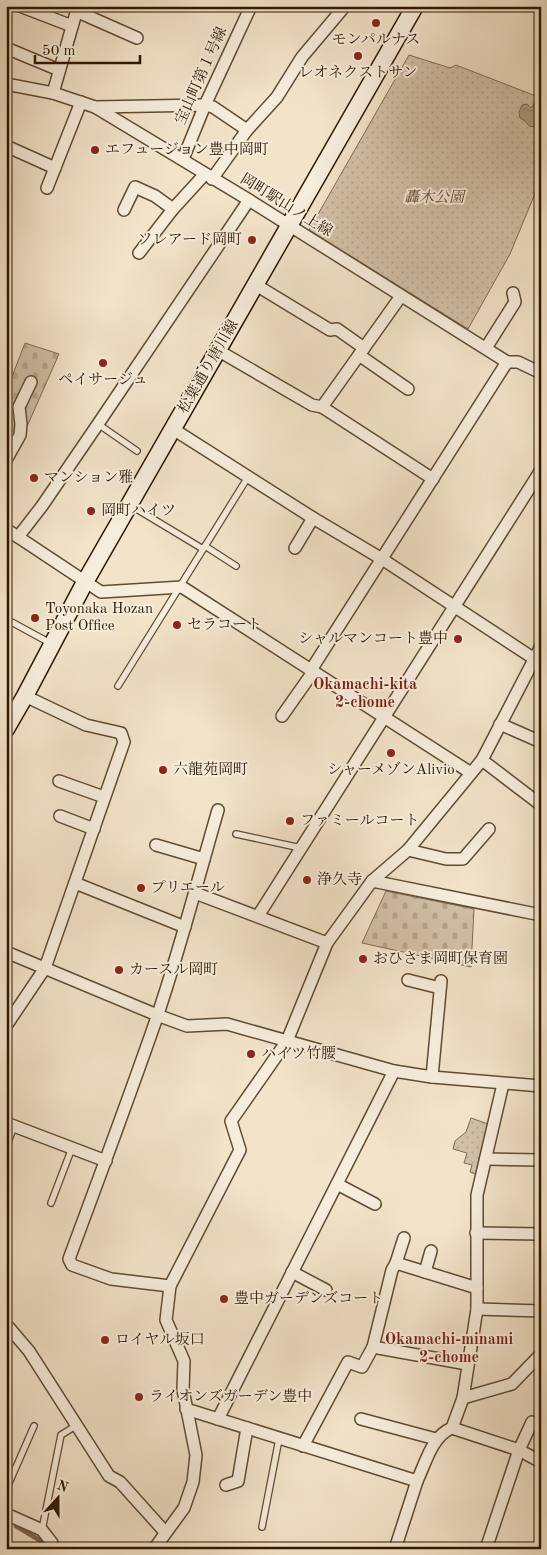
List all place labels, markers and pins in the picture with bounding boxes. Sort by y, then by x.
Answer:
marker: モンパルナス [370,17,382,29]
place label: モンパルナス [332,32,420,48]
marker: レオネクストサン [352,50,364,62]
place label: レオネクストサン [299,64,417,81]
place label: エフュージョン豊中岡町 [105,141,269,158]
marker: エフュージョン豊中岡町 [89,144,101,156]
place label: ソレアード岡町 [137,231,242,248]
marker: ソレアード岡町 [246,234,258,246]
marker: ペイサージュ [97,357,109,369]
place label: ペイサージュ [58,372,148,388]
place label: マンション雅 [44,469,133,486]
marker: マンション雅 [28,472,40,484]
place label: 岡町ハイツ [101,502,176,519]
marker: 岡町ハイツ [85,505,97,517]
place label: Toyonaka Hozan Post Office [45,602,153,634]
marker: Toyonaka Hozan Post Office [29,612,41,624]
place label: セラコート [187,617,262,633]
marker: セラコート [171,619,183,631]
place label: シャルマンコート豊中 [298,630,448,647]
marker: シャルマンコート豊中 [452,633,464,645]
marker: シャーメゾンAlivio [385,747,397,759]
place label: 六龍苑岡町 [173,761,248,778]
place label: シャーメゾンAlivio [327,761,455,778]
marker: 六龍苑岡町 [157,764,169,776]
place label: ファミールコート [300,813,419,829]
marker: ファミールコート [284,815,296,827]
place label: 浄久寺 [317,871,362,888]
marker: 浄久寺 [301,874,313,886]
place label: プリエール [151,880,225,896]
marker: プリエール [135,882,147,894]
place label: おひさま岡町保育園 [373,950,508,967]
marker: おひさま岡町保育園 [357,953,369,965]
place label: カースル岡町 [129,961,218,978]
marker: カースル岡町 [113,964,125,976]
place label: ハイツ竹腰 [261,1045,336,1062]
marker: ハイツ竹腰 [245,1048,257,1060]
place label: 豊中ガーデンズコート [234,1290,383,1307]
marker: 豊中ガーデンズコート [218,1293,230,1305]
place label: ロイヤル坂口 [115,1331,204,1348]
marker: ロイヤル坂口 [99,1334,111,1346]
place label: ライオンズガーデン豊中 [149,1388,312,1405]
marker: ライオンズガーデン豊中 [133,1391,145,1403]

